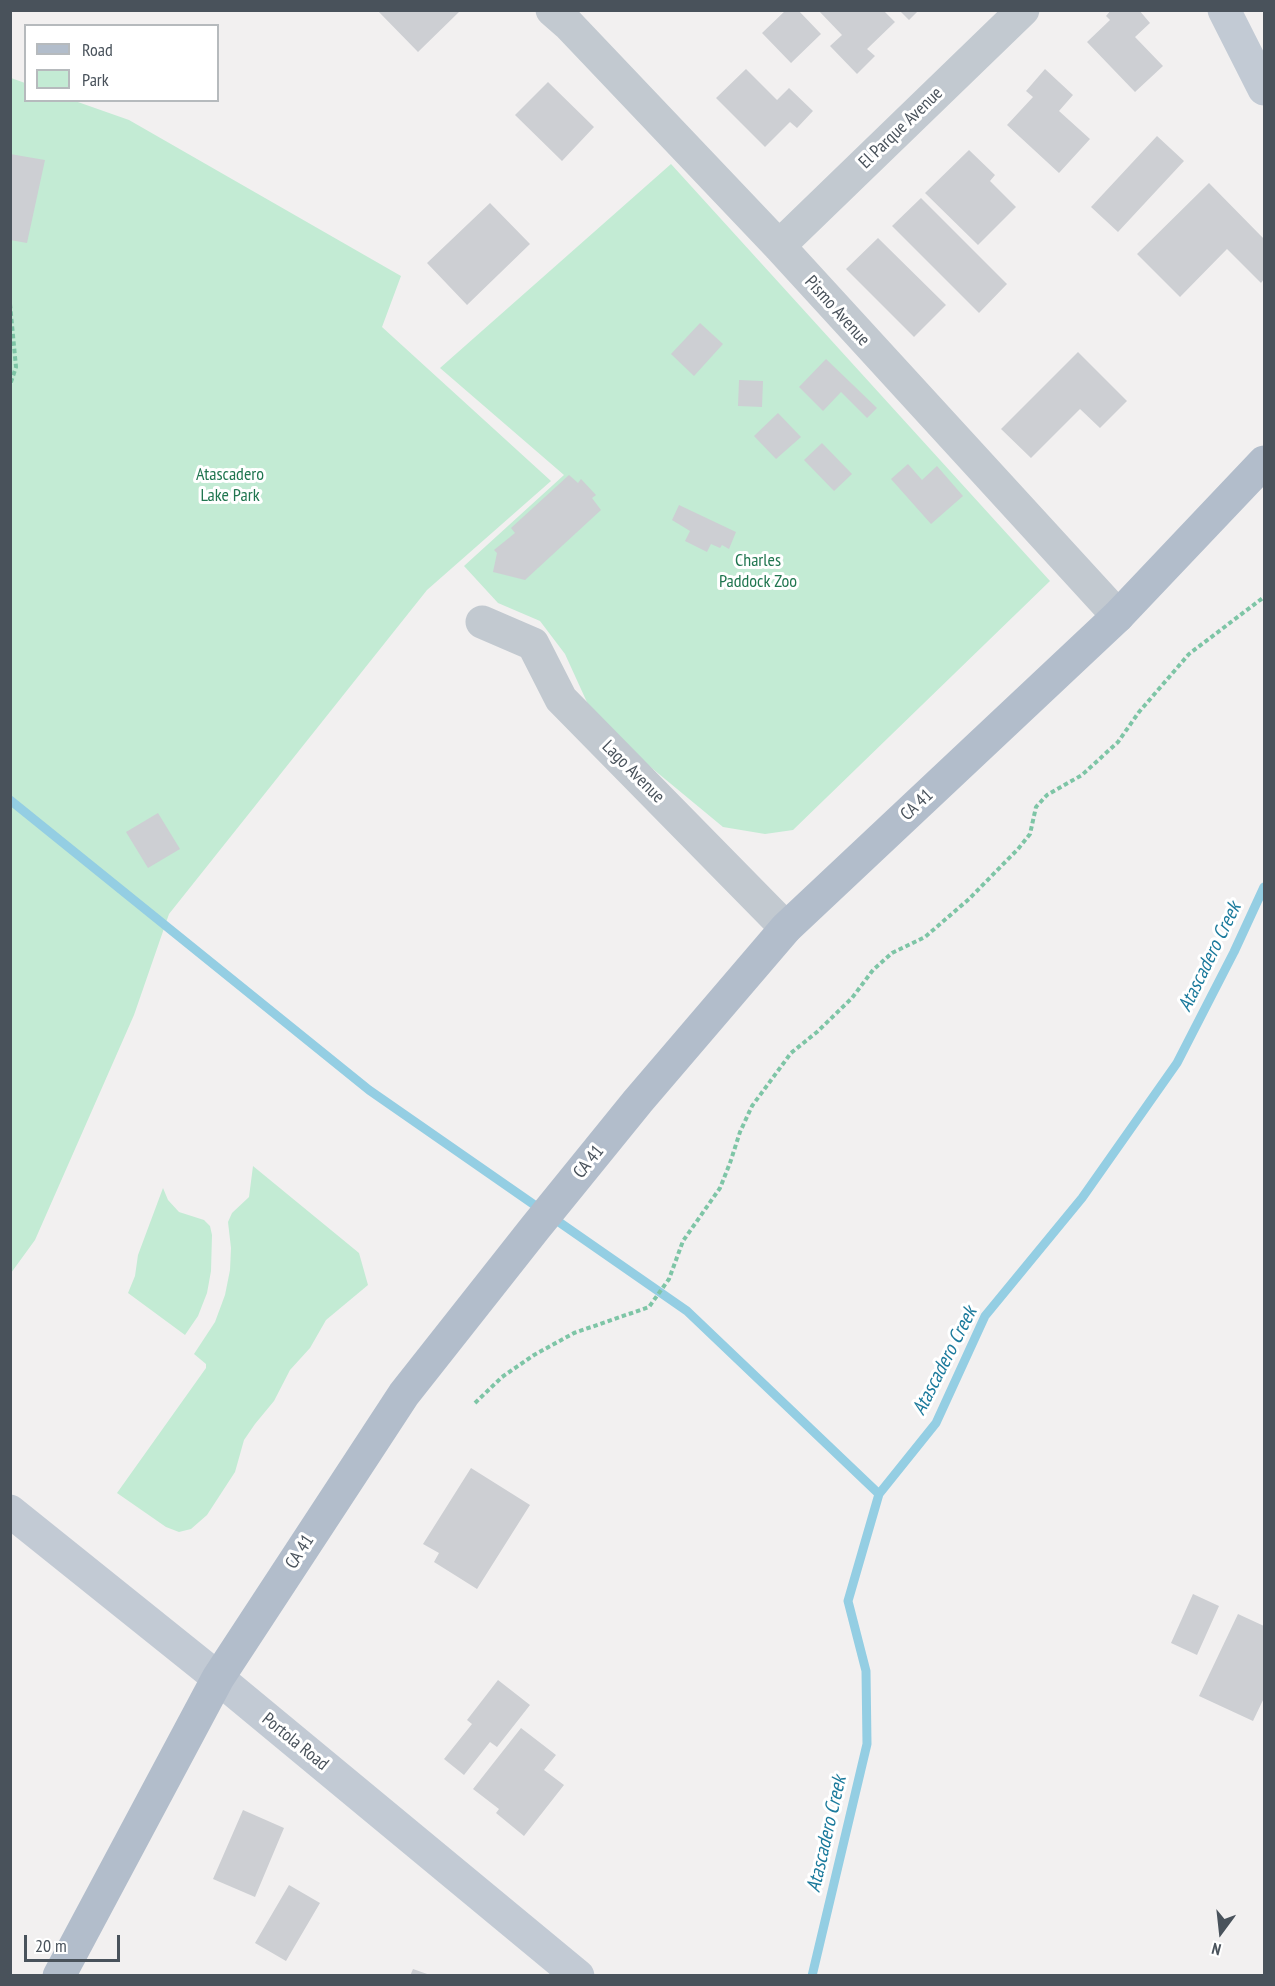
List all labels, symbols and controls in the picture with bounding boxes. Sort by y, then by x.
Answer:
legend [24,24,219,102]
text: Road [82,38,113,61]
text: Park [82,68,109,91]
street label: El Parque Avenue [855,83,947,173]
street label: Pismo Avenue [800,271,874,351]
park label: Atascadero Lake Park [196,464,264,506]
park label: Charles Paddock Zoo [719,550,797,592]
street label: Lago Avenue [597,736,669,808]
street label: CA 41 [896,785,938,825]
water label: Atascadero Creek [1173,899,1247,1015]
street label: CA 41 [569,1141,609,1183]
water label: Atascadero Creek [907,1303,983,1419]
street label: CA 41 [281,1531,319,1573]
street label: Portola Road [257,1709,333,1775]
water label: Atascadero Creek [802,1774,852,1894]
north arrow [1191,1902,1251,1962]
scale bar [27,1923,123,1961]
text: 20 m [35,1934,67,1957]
text: N [1210,1939,1223,1960]

